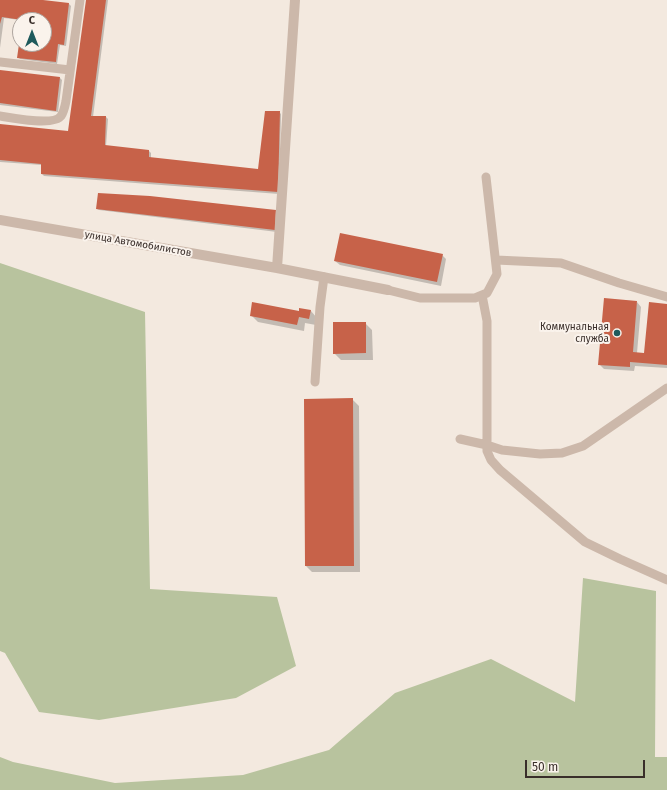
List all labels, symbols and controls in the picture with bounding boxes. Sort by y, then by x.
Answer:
north arrow [12,12,52,52]
text: С [29,14,35,27]
street label: улица Автомобилистов [84,229,192,259]
place label: Коммунальная служба [540,321,609,344]
marker: Коммунальная служба [612,328,622,338]
scale bar [527,752,647,778]
text: 50 m [532,760,558,774]

